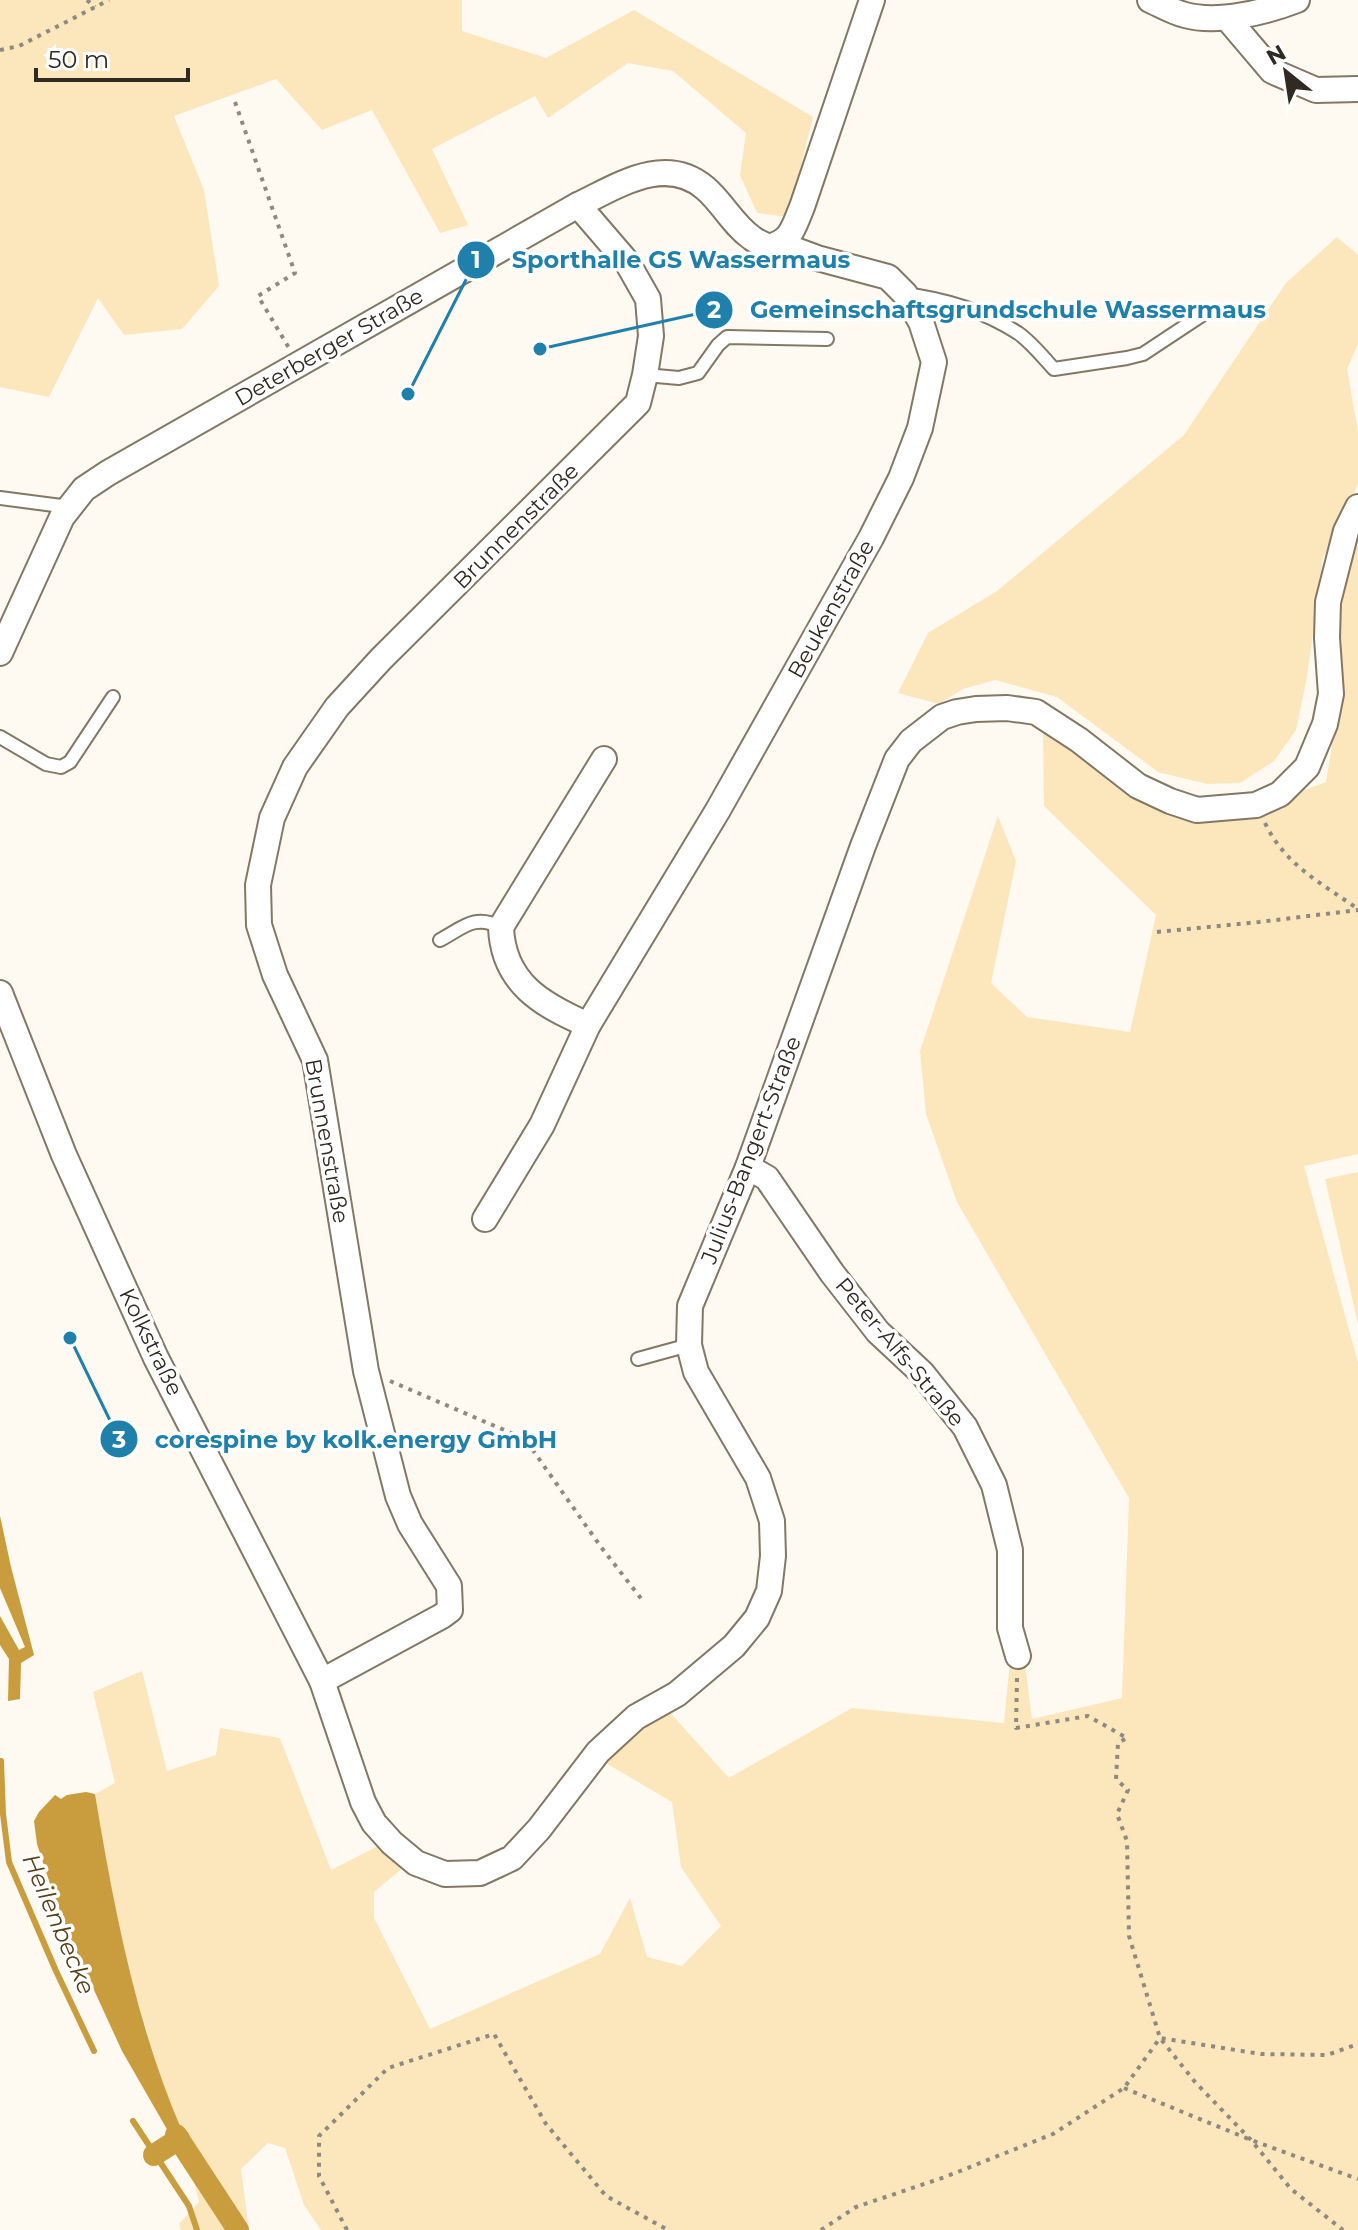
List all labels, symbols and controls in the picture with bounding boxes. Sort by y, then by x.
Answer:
scale bar [36,32,188,82]
north arrow [1246,32,1326,112]
text: N [1262,39,1291,71]
text: 50 m [48,45,109,74]
callout: Sporthalle GS Wassermaus [456,236,866,284]
text: 1 [471,245,481,274]
text: Sporthalle GS Wassermaus [512,245,851,274]
street label: Deterberger Straße [230,282,428,412]
callout: Gemeinschaftsgrundschule Wassermaus [694,286,1283,334]
text: 2 [707,295,721,324]
text: Gemeinschaftsgrundschule Wassermaus [750,295,1266,324]
street label: Brunnenstraße [448,458,584,594]
street label: Beukenstraße [782,535,880,683]
street label: Julius-Bangert-Straße [695,1032,807,1269]
street label: Brunnenstraße [299,1057,355,1225]
street label: Peter-Alfs-Straße [830,1272,970,1432]
street label: Kolkstraße [113,1284,189,1400]
callout: corespine by kolk.energy GmbH [99,1415,574,1463]
text: 3 [111,1425,126,1454]
text: corespine by kolk.energy GmbH [155,1425,557,1454]
water label: Heilenbecke [16,1849,102,1999]

